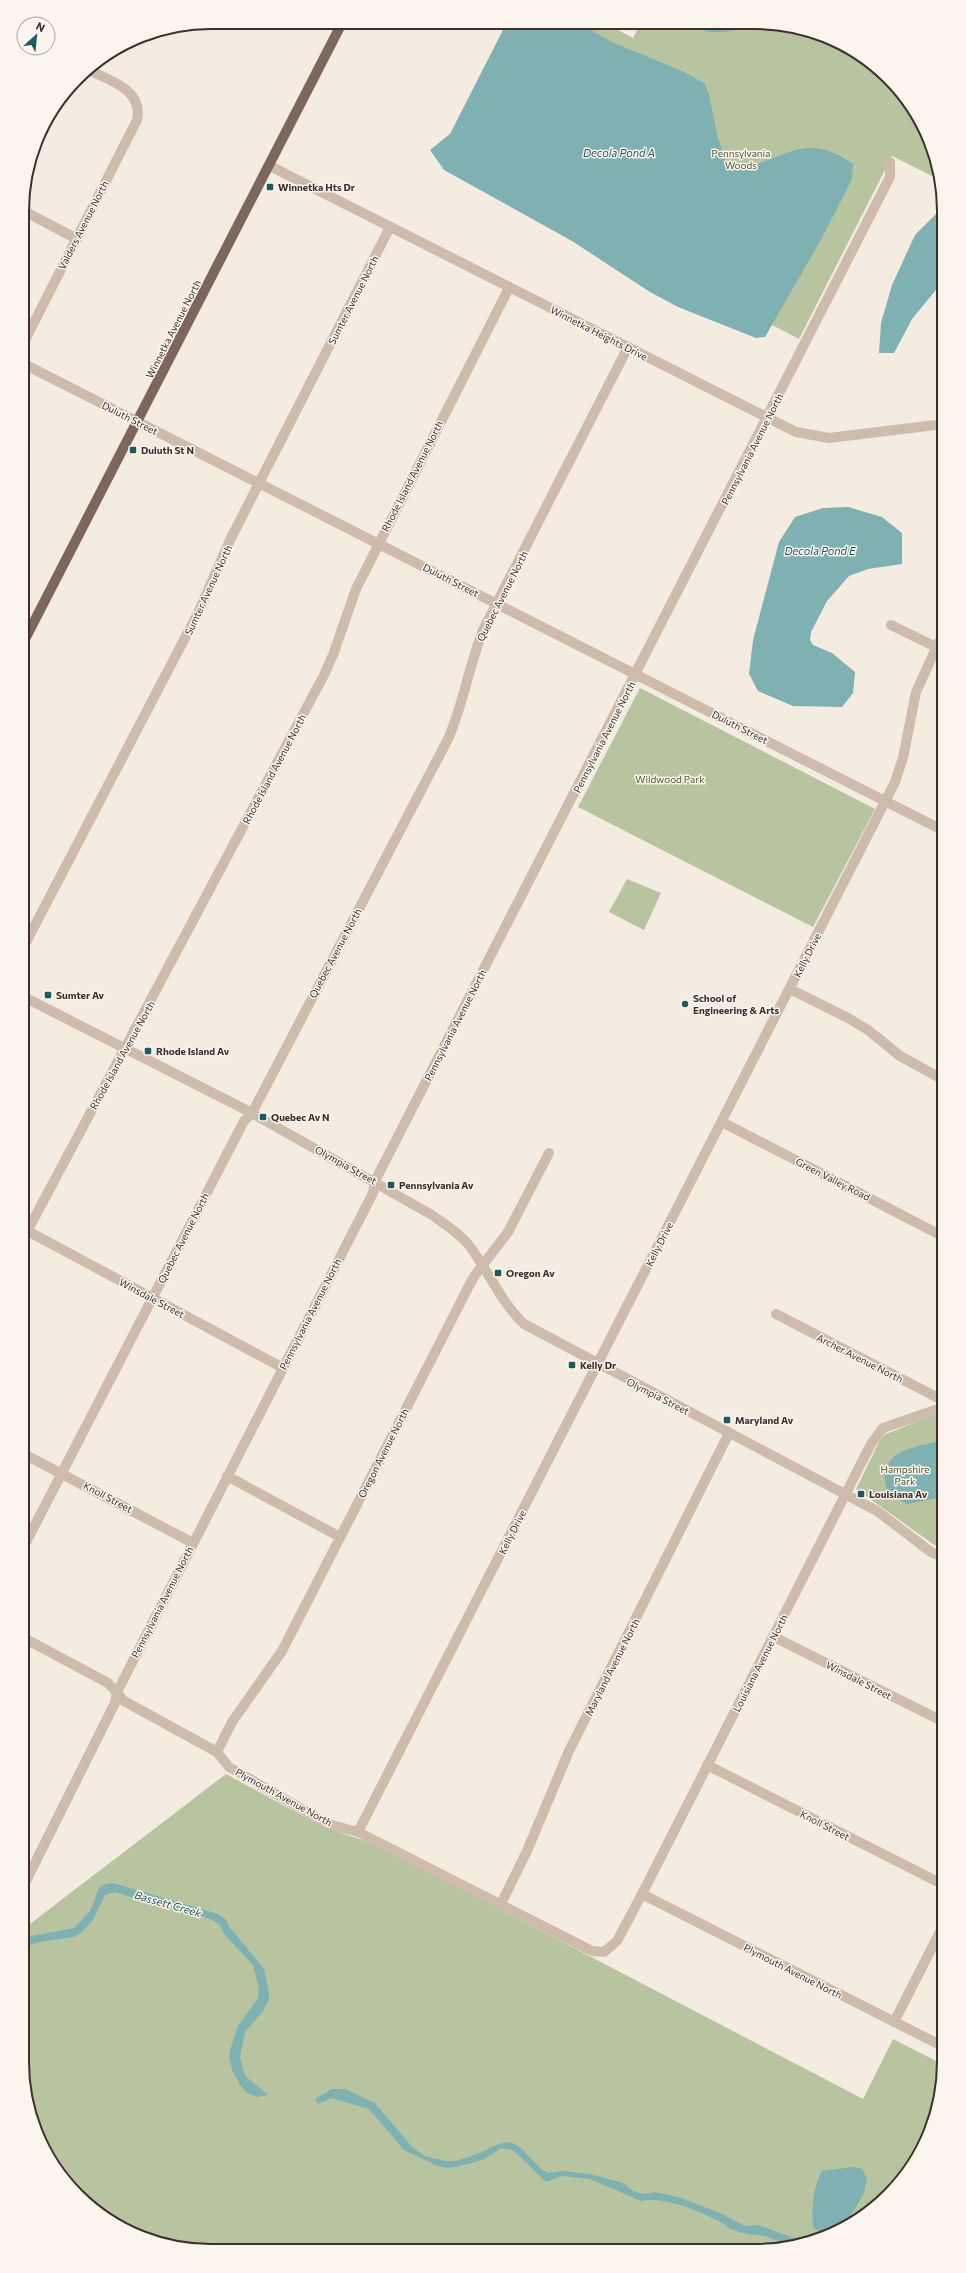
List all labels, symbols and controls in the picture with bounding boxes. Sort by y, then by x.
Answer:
north arrow [16,16,56,56]
text: N [34,19,47,34]
water label: Decola Pond A [583,146,655,159]
park label: Pennsylvania Woods [712,147,770,171]
street label: Valders Avenue North [55,179,111,271]
place label: Winnetka Hts Dr [278,181,355,193]
marker: Winnetka Hts Dr [265,182,275,192]
street label: Sumter Avenue North [325,254,381,346]
street label: Winnetka Avenue North [143,278,203,380]
street label: Winnetka Heights Drive [548,303,650,363]
street label: Pennsylvania Avenue North [719,391,785,507]
street label: Duluth Street [100,399,160,437]
street label: Rhode Island Avenue North [379,419,445,533]
place label: Duluth St N [141,444,194,456]
marker: Duluth St N [128,445,138,455]
street label: Sumter Avenue North [182,543,234,637]
water label: Decola Pond E [784,544,856,557]
street label: Quebec Avenue North [474,549,530,643]
street label: Duluth Street [421,561,481,599]
street label: Pennsylvania Avenue North [571,679,637,795]
street label: Duluth Street [710,708,770,746]
street label: Rhode Island Avenue North [240,712,308,826]
park label: Wildwood Park [635,773,705,785]
street label: Quebec Avenue North [306,906,364,1000]
street label: Kelly Drive [791,931,823,979]
street label: Pennsylvania Avenue North [422,967,488,1083]
place label: Sumter Av [56,989,105,1001]
marker: Sumter Av [43,990,53,1000]
place label: School of Engineering & Arts [693,992,780,1016]
street label: Rhode Island Avenue North [87,999,157,1111]
marker: School of Engineering & Arts [680,999,690,1009]
place label: Rhode Island Av [156,1045,230,1057]
marker: Rhode Island Av [143,1046,153,1056]
place label: Quebec Av N [271,1111,330,1123]
marker: Quebec Av N [258,1112,268,1122]
street label: Olympia Street [313,1143,379,1187]
street label: Green Valley Road [794,1155,872,1203]
place label: Pennsylvania Av [399,1179,474,1191]
marker: Pennsylvania Av [386,1180,396,1190]
street label: Quebec Avenue North [155,1191,211,1285]
street label: Kelly Drive [643,1220,675,1268]
street label: Pennsylvania Avenue North [277,1256,343,1372]
place label: Oregon Av [506,1267,555,1279]
marker: Oregon Av [493,1268,503,1278]
street label: Winsdale Street [117,1276,187,1320]
street label: Archer Avenue North [815,1331,905,1385]
place label: Kelly Dr [580,1359,616,1371]
marker: Kelly Dr [567,1360,577,1370]
street label: Olympia Street [625,1375,691,1417]
street label: Oregon Avenue North [355,1406,411,1500]
place label: Maryland Av [735,1414,794,1426]
marker: Maryland Av [722,1415,732,1425]
park label: Hampshire Park [880,1463,930,1487]
street label: Knoll Street [81,1479,135,1515]
place label: Louisiana Av [869,1488,928,1500]
marker: Louisiana Av [856,1489,866,1499]
street label: Kelly Drive [496,1508,528,1556]
street label: Pennsylvania Avenue North [129,1544,195,1660]
street label: Louisiana Avenue North [730,1612,790,1714]
street label: Maryland Avenue North [582,1616,642,1718]
street label: Winsdale Street [824,1658,894,1702]
street label: Plymouth Avenue North [234,1765,334,1829]
street label: Knoll Street [798,1807,852,1843]
water label: Bassett Creek [133,1888,204,1920]
street label: Plymouth Avenue North [742,1941,844,2001]

